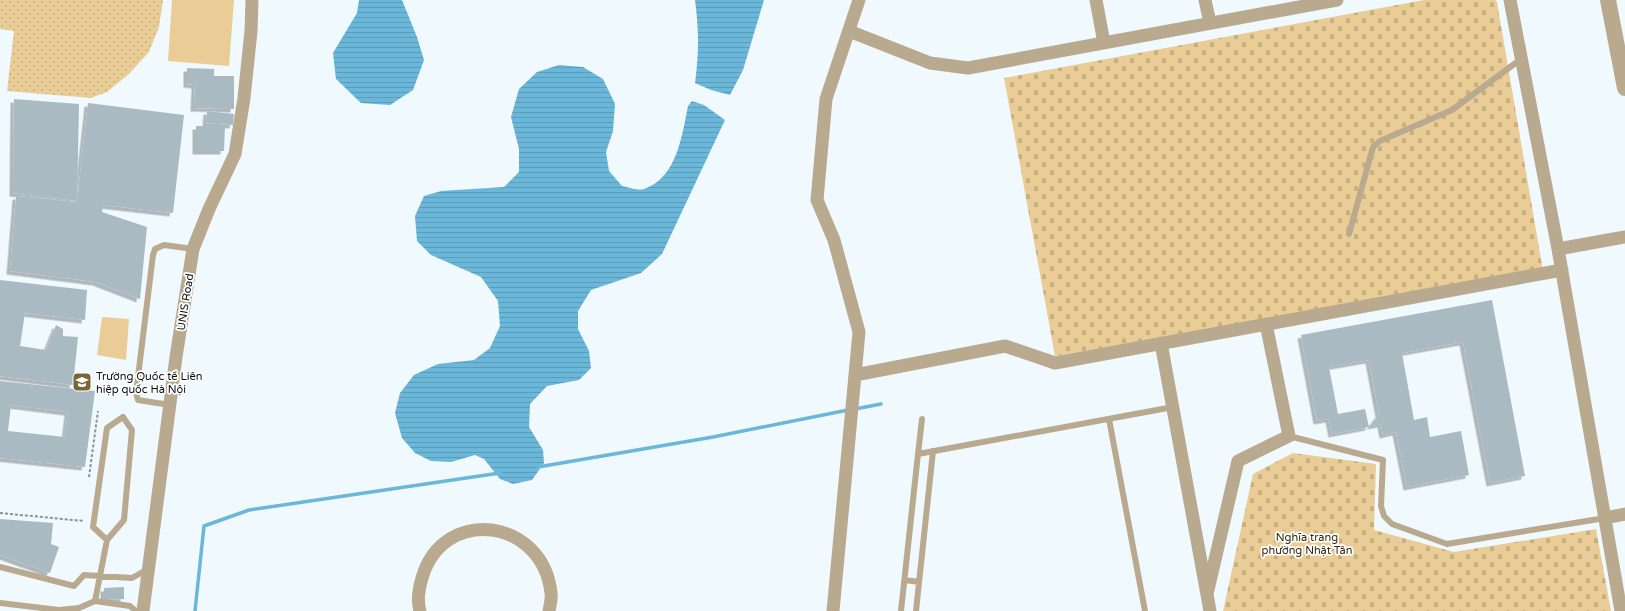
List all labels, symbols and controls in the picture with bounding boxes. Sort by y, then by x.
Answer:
street label: UNIS Road [175,273,196,332]
place label: Trường Quốc tế Liên hiệp quốc Hà Nội [96,370,202,396]
school or university icon: Trường Quốc tế Liên hiệp quốc Hà Nội [71,371,93,393]
park label: Nghĩa trang phường Nhật Tân [1262,531,1352,557]

